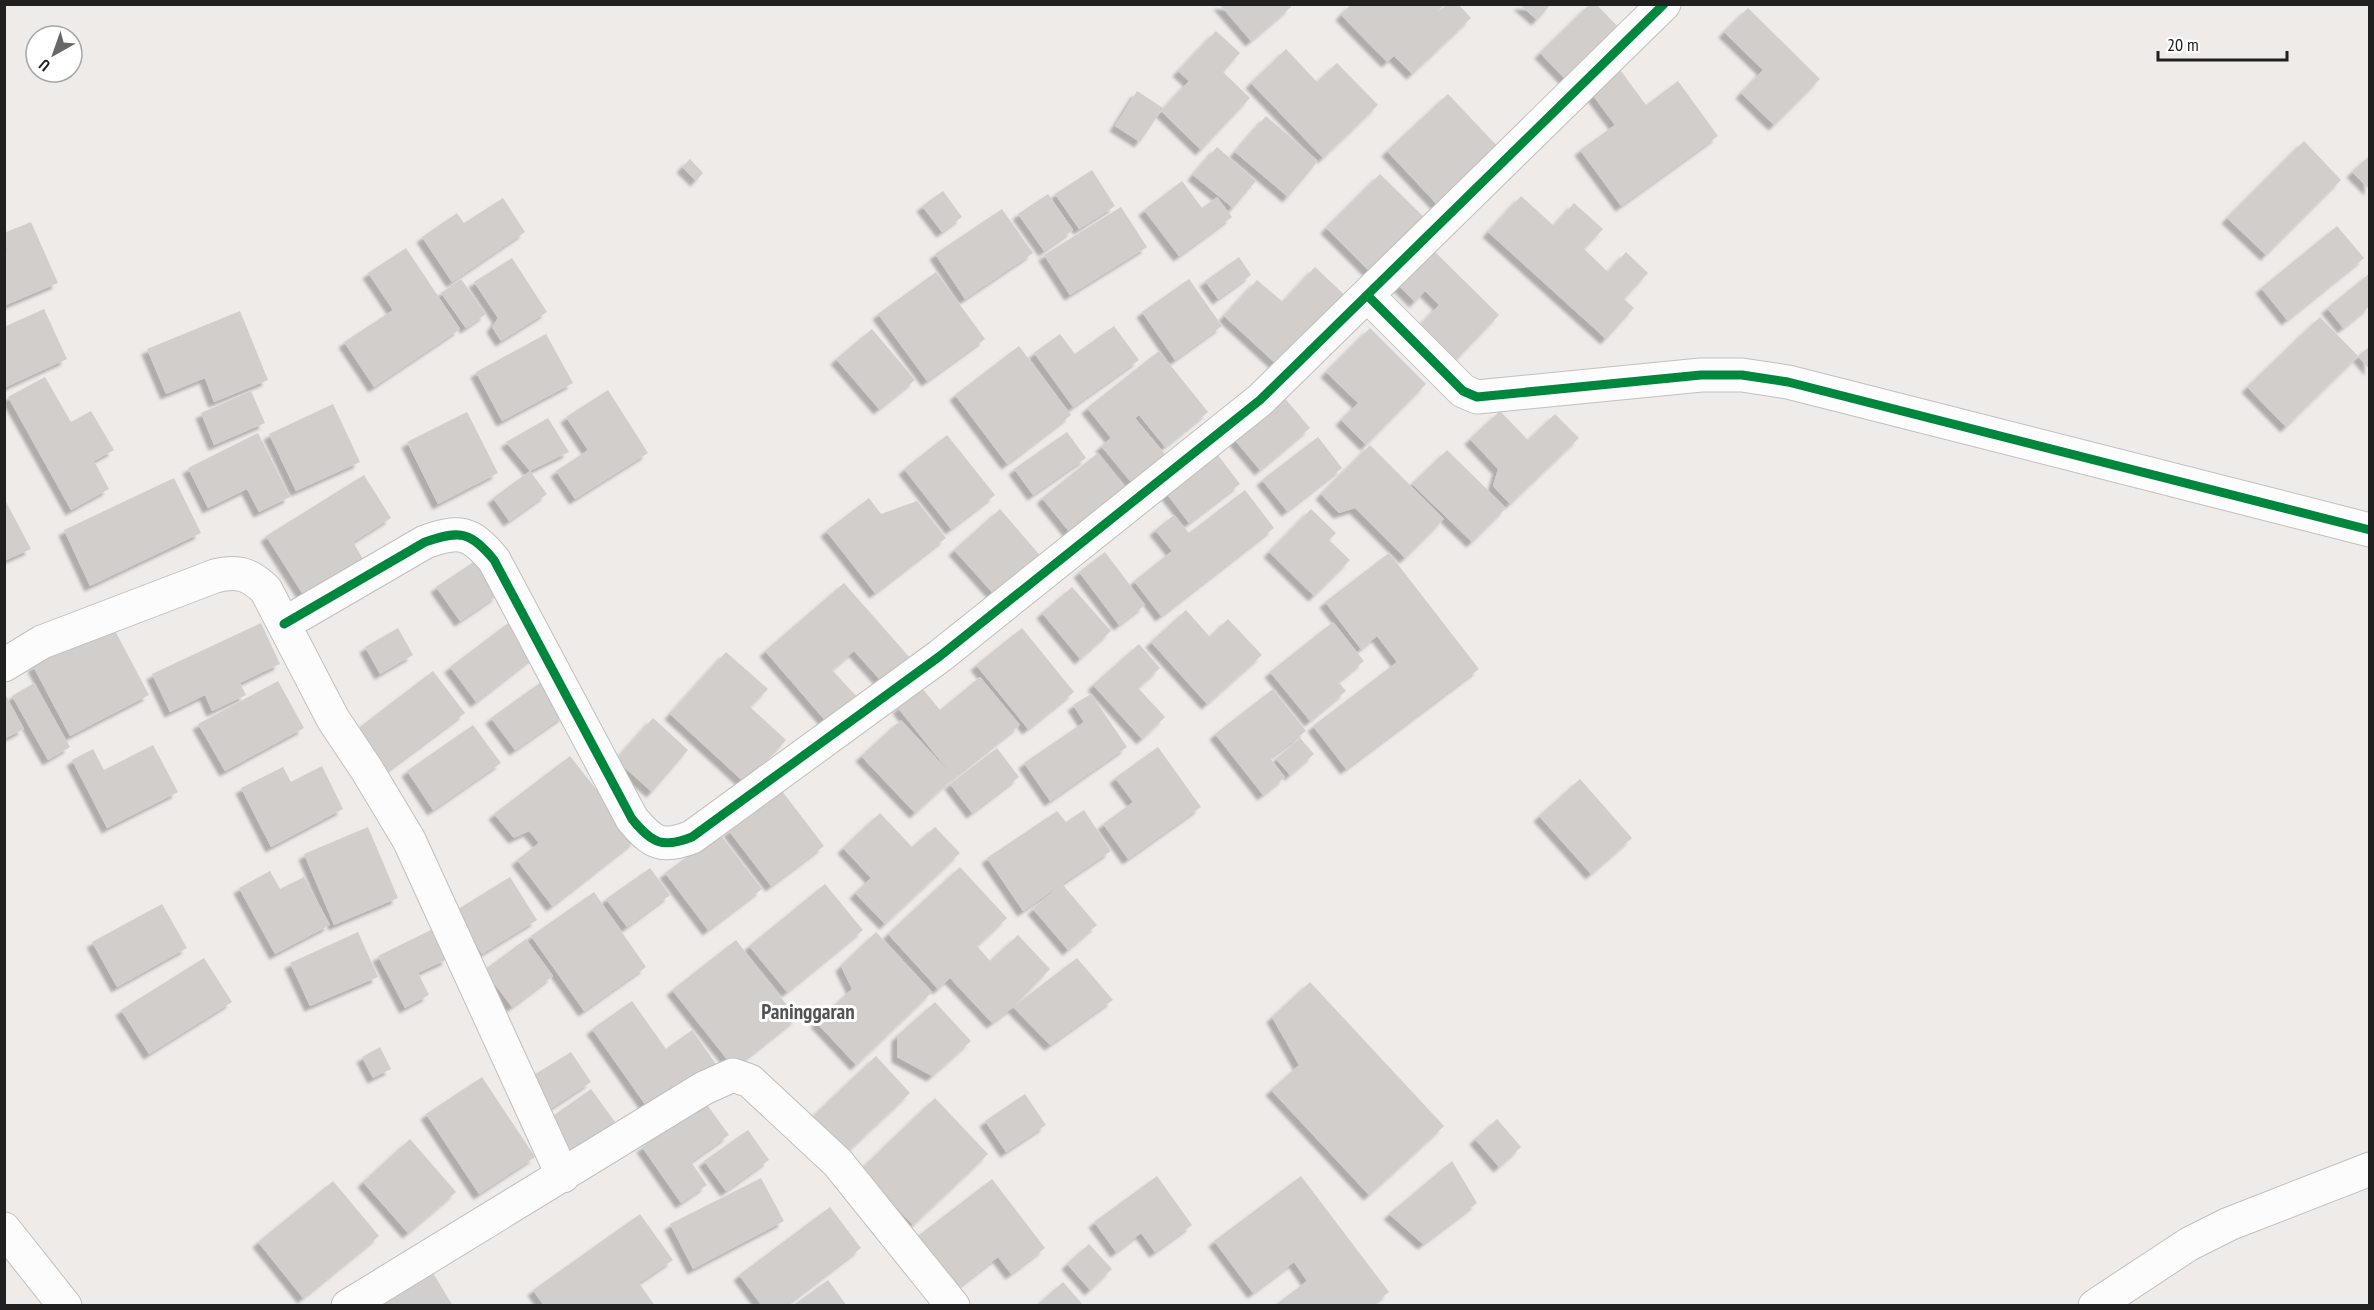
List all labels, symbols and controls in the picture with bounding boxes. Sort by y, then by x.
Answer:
north arrow [24,24,84,84]
scale bar [2158,24,2287,62]
text: 20 m [2167,33,2199,56]
text: U [35,55,54,76]
district label: Paninggaran [761,998,855,1025]

